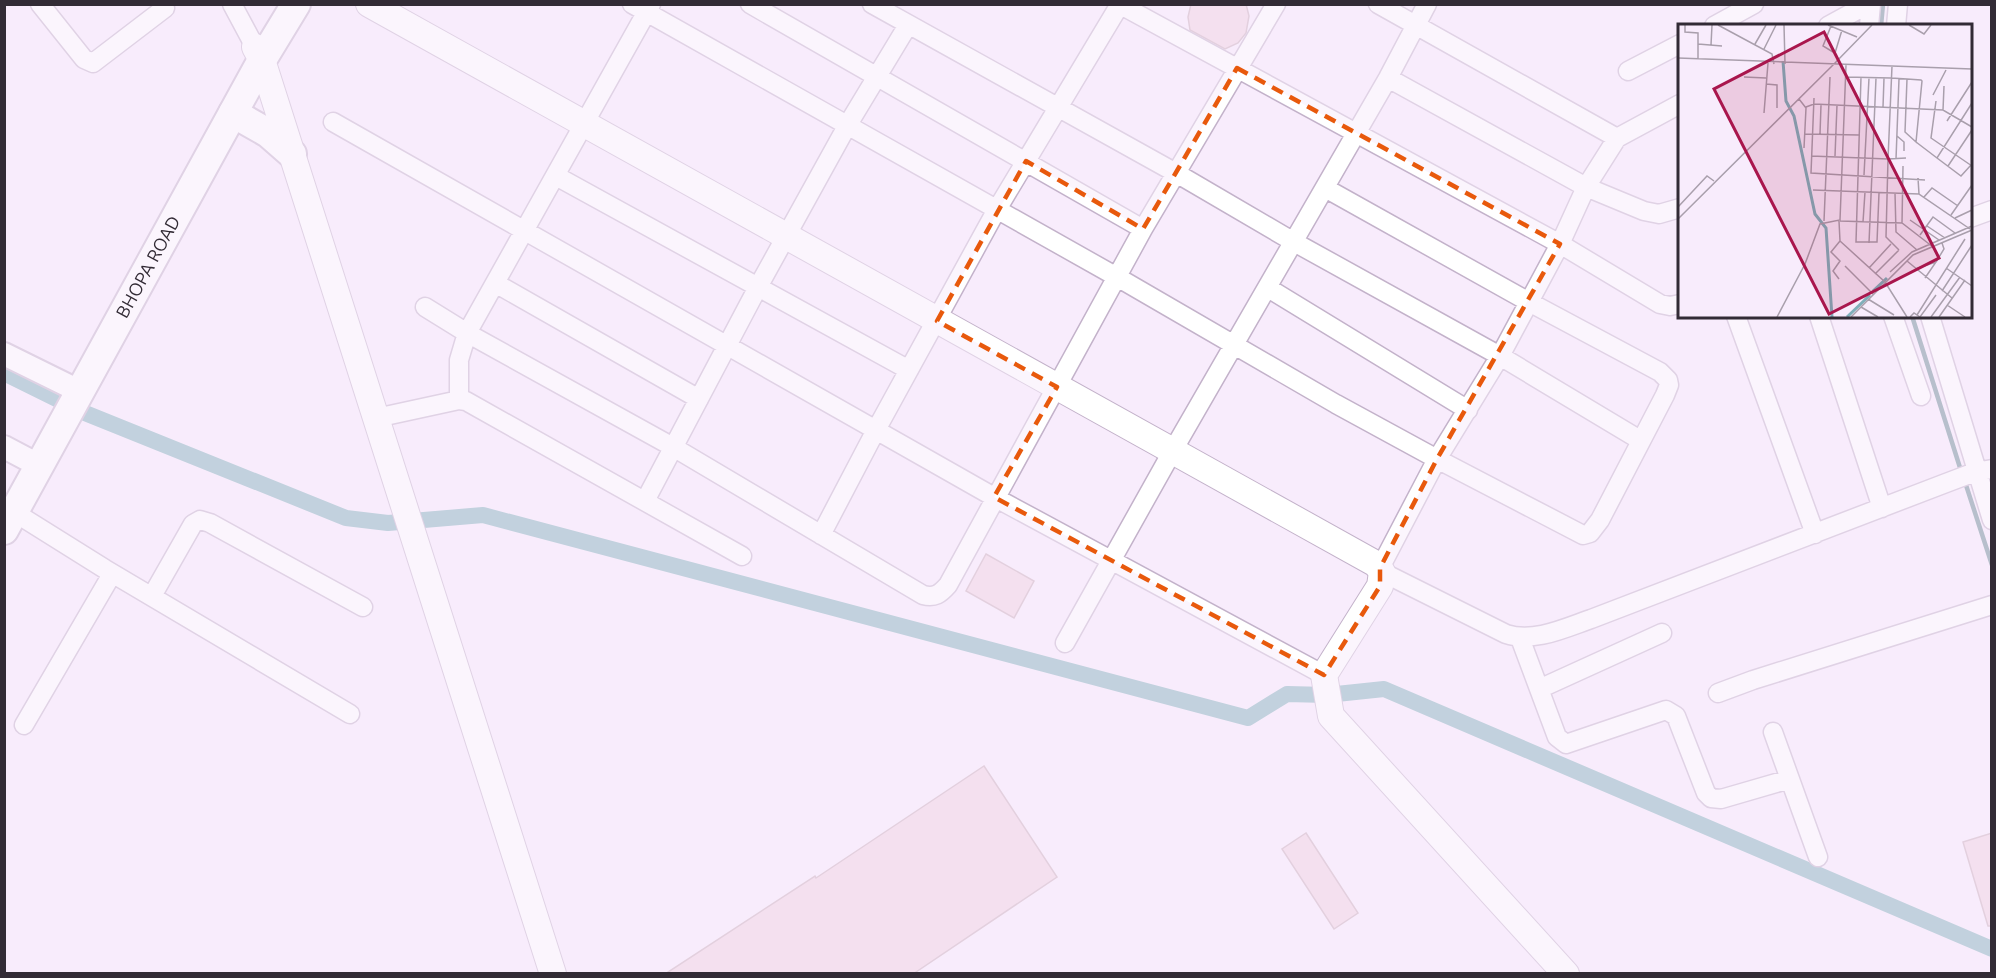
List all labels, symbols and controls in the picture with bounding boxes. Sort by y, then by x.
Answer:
inset map [1678,24,1972,318]
street label: BHOPA ROAD [111,212,183,321]

